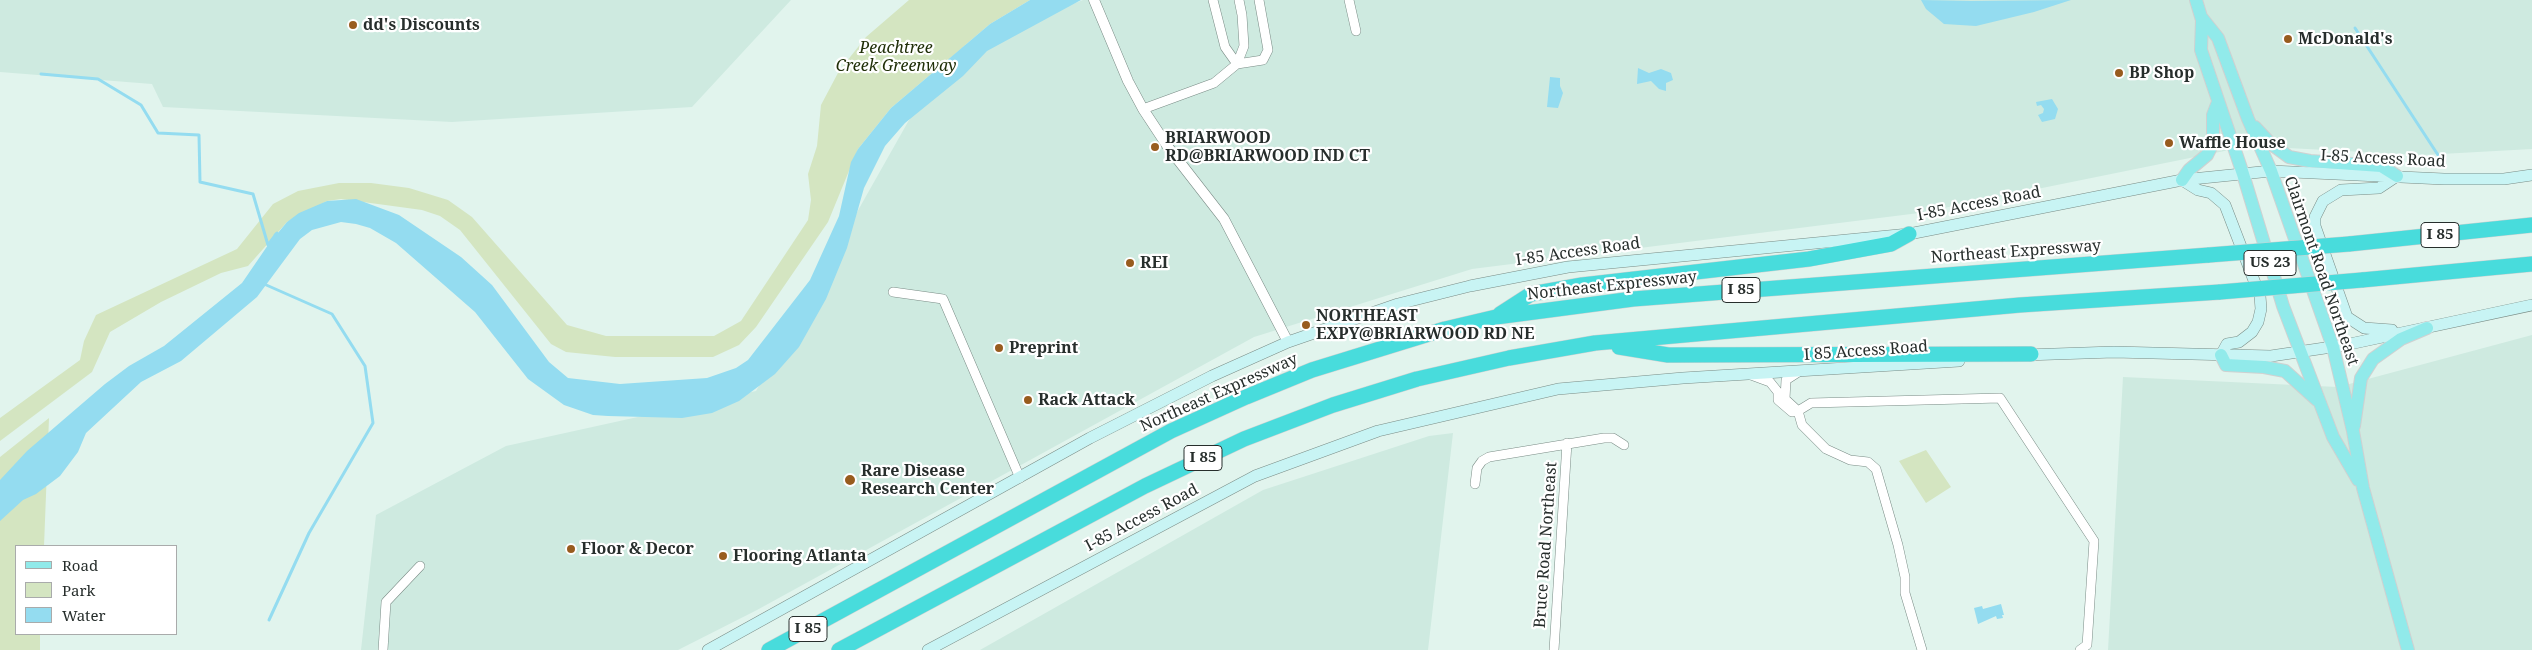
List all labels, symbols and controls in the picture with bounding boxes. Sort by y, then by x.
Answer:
place label: dd's Discounts [363,15,480,35]
marker: dd's Discounts [347,19,359,31]
place label: McDonald's [2298,29,2392,49]
marker: McDonald's [2282,33,2294,45]
park label: Peachtree Creek Greenway [836,38,956,76]
place label: BP Shop [2129,63,2194,83]
marker: BP Shop [2113,67,2125,79]
place label: BRIARWOOD RD@BRIARWOOD IND CT [1165,128,1370,166]
place label: Waffle House [2179,133,2286,153]
marker: Waffle House [2163,137,2175,149]
marker: BRIARWOOD RD@BRIARWOOD IND CT [1149,141,1161,153]
street label: I-85 Access Road [2320,146,2446,172]
street label: Clairmont Road Northeast [2280,174,2362,368]
street label: I-85 Access Road [1916,183,2042,225]
road number: I 85 [2421,222,2459,248]
street label: I-85 Access Road [1515,234,1641,270]
street label: Northeast Expressway [1930,236,2102,268]
road number: US 23 [2244,250,2296,276]
place label: REI [1140,253,1168,273]
marker: REI [1124,257,1136,269]
street label: Northeast Expressway [1526,268,1698,304]
road number: I 85 [1722,278,1760,302]
place label: NORTHEAST EXPY@BRIARWOOD RD NE [1316,306,1534,344]
marker: NORTHEAST EXPY@BRIARWOOD RD NE [1300,319,1312,331]
street label: I 85 Access Road [1803,337,1929,365]
place label: Preprint [1009,338,1078,358]
marker: Preprint [993,342,1005,354]
street label: Northeast Expressway [1137,350,1301,436]
place label: Rack Attack [1038,390,1135,410]
marker: Rack Attack [1022,394,1034,406]
road number: I 85 [1184,446,1222,470]
place label: Rare Disease Research Center [861,461,994,499]
street label: Bruce Road Northeast [1531,461,1561,629]
marker: Rare Disease Research Center [843,473,857,487]
street label: I-85 Access Road [1082,480,1202,556]
place label: Floor & Decor [581,539,694,559]
marker: Floor & Decor [565,543,577,555]
legend [15,545,178,635]
place label: Flooring Atlanta [733,546,867,566]
marker: Flooring Atlanta [717,550,729,562]
text: Road [62,555,98,575]
text: Park [62,580,95,600]
text: Water [62,605,105,625]
road number: I 85 [789,616,827,642]

